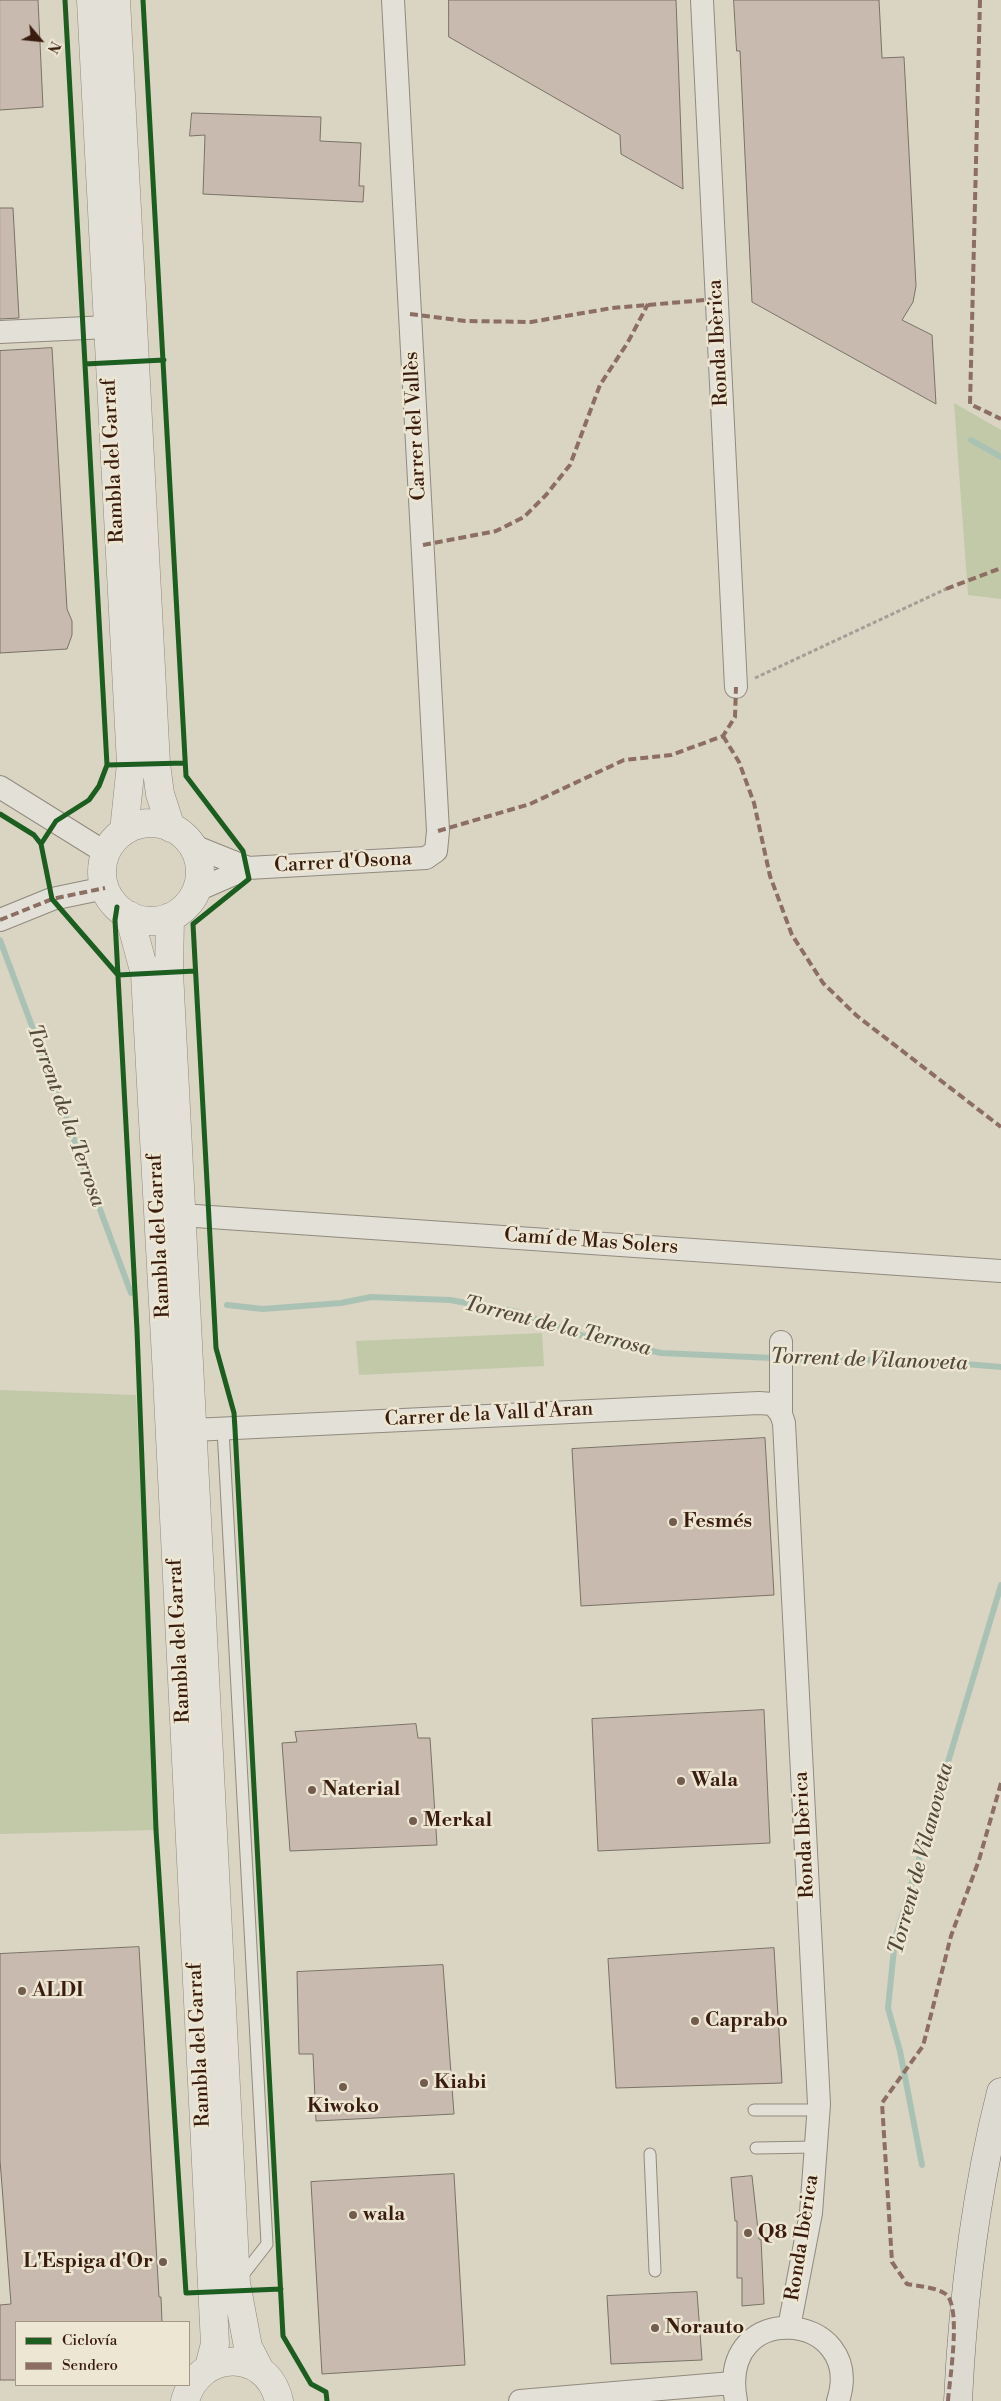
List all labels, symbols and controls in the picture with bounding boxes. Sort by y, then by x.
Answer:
north arrow [15,15,65,65]
text: N [43,38,64,56]
street label: Ronda Ibèrica [704,279,734,407]
street label: Carrer del Vallès [400,351,432,501]
street label: Rambla del Garraf [98,378,130,544]
street label: Carrer d'Osona [274,847,412,879]
water label: Torrent de la Terrosa [20,1021,110,1211]
street label: Rambla del Garraf [144,1153,176,1319]
street label: Camí de Mas Solers [503,1224,679,1260]
water label: Torrent de la Terrosa [461,1292,653,1362]
water label: Torrent de Vilanoveta [770,1345,968,1377]
street label: Carrer de la Vall d'Aran [384,1398,594,1432]
place label: Fesmés [683,1510,752,1534]
marker: Fesmés [667,1516,679,1528]
street label: Rambla del Garraf [164,1558,196,1724]
water label: Torrent de Vilanoveta [884,1760,960,1958]
place label: Wala [691,1769,738,1793]
street label: Ronda Ibèrica [790,1771,820,1899]
marker: Wala [675,1775,687,1787]
place label: Naterial [322,1778,400,1802]
marker: Naterial [306,1784,318,1796]
place label: Merkal [423,1809,492,1833]
marker: Merkal [407,1815,419,1827]
street label: Rambla del Garraf [184,1962,216,2128]
place label: ALDI [32,1979,84,2003]
marker: ALDI [16,1985,28,1997]
place label: Caprabo [705,2009,788,2033]
marker: Caprabo [689,2015,701,2027]
place label: Kiabi [434,2071,486,2095]
marker: Kiabi [418,2077,430,2089]
marker: Kiwoko [337,2081,349,2093]
place label: Kiwoko [307,2095,379,2119]
street label: Ronda Ibèrica [781,2173,825,2303]
place label: wala [363,2203,405,2227]
marker: wala [347,2209,359,2221]
place label: Q8 [758,2221,787,2245]
marker: Q8 [742,2227,754,2239]
place label: L'Espiga d'Or [23,2250,153,2274]
marker: L'Espiga d'Or [157,2256,169,2268]
place label: Norauto [665,2316,744,2340]
legend [15,2321,190,2386]
marker: Norauto [649,2322,661,2334]
text: Ciclovía [62,2331,117,2350]
text: Sendero [62,2356,118,2375]

